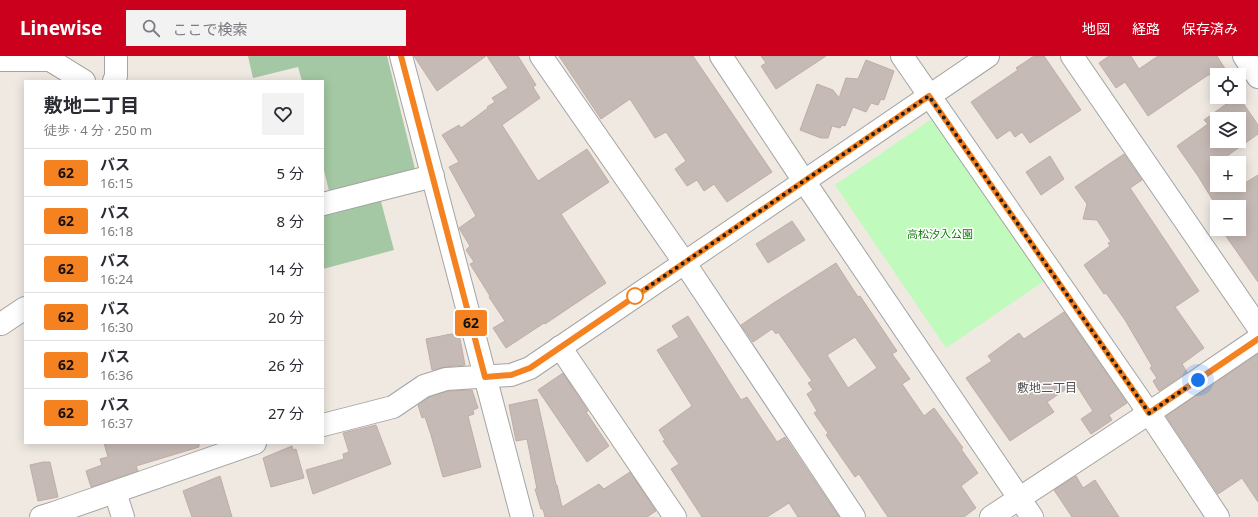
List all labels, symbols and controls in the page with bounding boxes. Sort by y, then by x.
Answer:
search box [126,10,406,46]
text: Linewise [20,15,102,41]
icon: search [140,17,162,39]
text: ここで検索 [172,19,247,39]
text: 地図 [1082,19,1110,38]
text: 経路 [1132,19,1160,38]
text: 保存済み [1182,19,1238,38]
map controls [1210,68,1246,236]
button: locate [1210,68,1246,104]
text: 敷地二丁目 [44,92,139,118]
button: heart [262,93,304,135]
button: layers [1210,112,1246,148]
text: 徒歩 · 4 分 · 250 m [44,121,152,139]
text: バス [100,154,130,174]
button: + [1210,156,1246,192]
text: 62 [58,163,74,182]
text: 5 分 [277,163,304,183]
text: 16:15 [100,174,133,192]
button: − [1210,200,1246,236]
text: バス [100,202,130,222]
text: 62 [58,211,74,230]
text: 8 分 [277,211,304,231]
text: 16:18 [100,222,133,240]
park label: 高松汐入公園 [907,226,973,241]
text: バス [100,250,130,270]
text: 62 [58,259,74,278]
text: 14 分 [268,259,304,279]
text: 16:24 [100,270,133,288]
unlabelled marker [626,287,644,305]
text: バス [100,298,130,318]
text: 62 [58,307,74,326]
text: 20 分 [268,307,304,327]
line badge: 62 [453,310,489,336]
text: 62 [463,313,479,332]
text: 16:30 [100,318,133,336]
text: バス [100,346,130,366]
text: 62 [58,355,74,374]
text: 26 分 [268,355,304,375]
text: 16:36 [100,366,133,384]
your location [1188,370,1208,390]
district label: 敷地二丁目 [1017,379,1077,396]
text: バス [100,394,130,414]
text: 62 [58,403,74,422]
text: 27 分 [268,403,304,423]
text: 16:37 [100,414,133,432]

